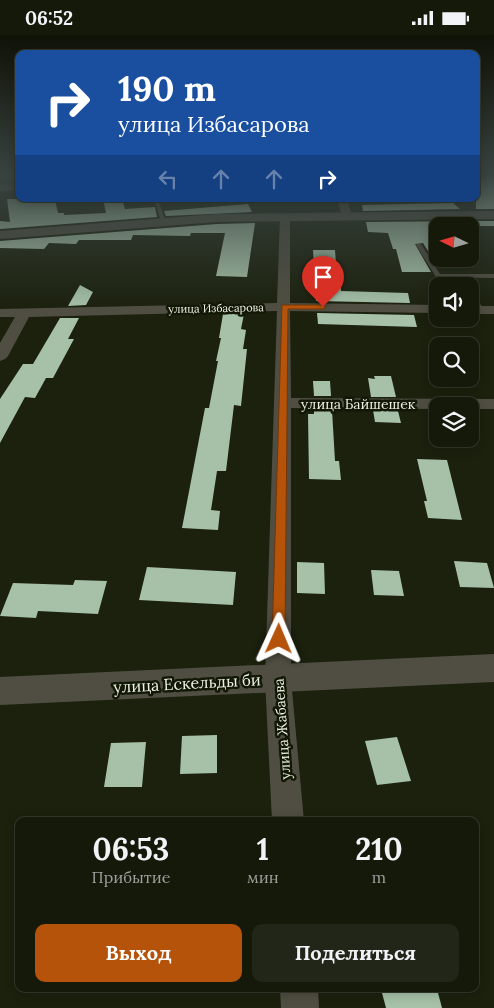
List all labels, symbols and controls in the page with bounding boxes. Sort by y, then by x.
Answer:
text: 06:52 [25,6,73,30]
text: 190 m [118,66,216,111]
icon: right [35,70,100,135]
text: улица Избасарова [118,110,310,138]
icon: left [154,165,182,193]
icon: ahead [207,165,235,193]
icon: ahead [260,165,288,193]
icon: right [313,165,341,193]
north arrow [429,217,479,267]
map controls [429,217,479,447]
pin [302,256,344,307]
icon: arrive [309,263,337,291]
button: sound [429,277,479,327]
street label: улица Избасарова [168,300,264,316]
button: search [429,337,479,387]
street label: улица Байшешек [301,395,416,413]
button: layers [429,397,479,447]
position arrow [252,612,304,664]
street label: улица Ескельды би [113,669,261,697]
street label: улица Жабаева [269,678,295,780]
text: 06:53 [93,830,169,868]
text: 1 [257,830,269,868]
text: 210 [355,830,402,868]
text: Прибытие [91,867,170,887]
text: мин [247,867,279,887]
text: m [372,867,386,887]
button: Выход [35,924,242,982]
button: Поделиться [252,924,459,982]

